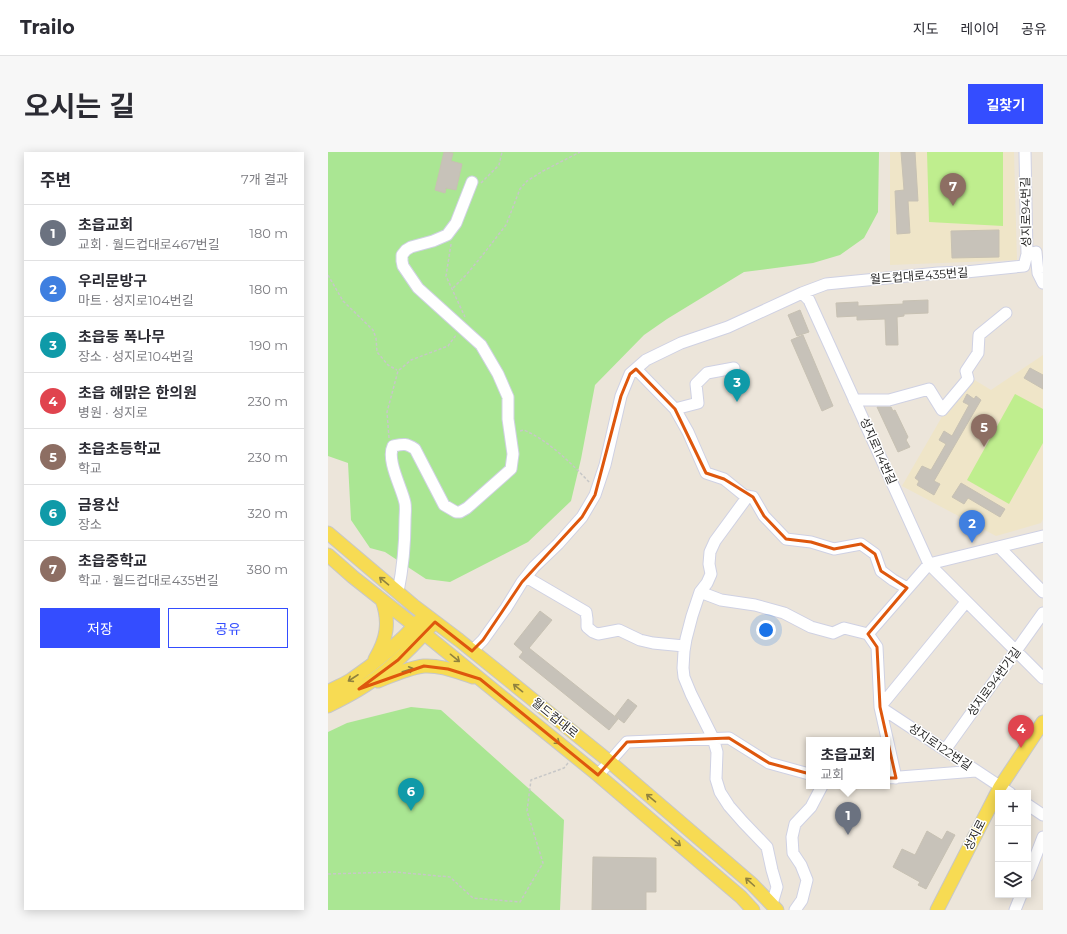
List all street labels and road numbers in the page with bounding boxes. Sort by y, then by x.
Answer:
street label: 성지로94번길 [1017,177,1034,247]
street label: 월드컵대로435번길 [869,265,969,286]
street label: 성지로114번길 [857,415,900,487]
street label: 성지로94번가길 [964,644,1024,719]
street label: 월드컵대로 [529,694,581,741]
street label: 성지로122번길 [906,720,975,773]
street label: 성지로 [960,817,989,853]

